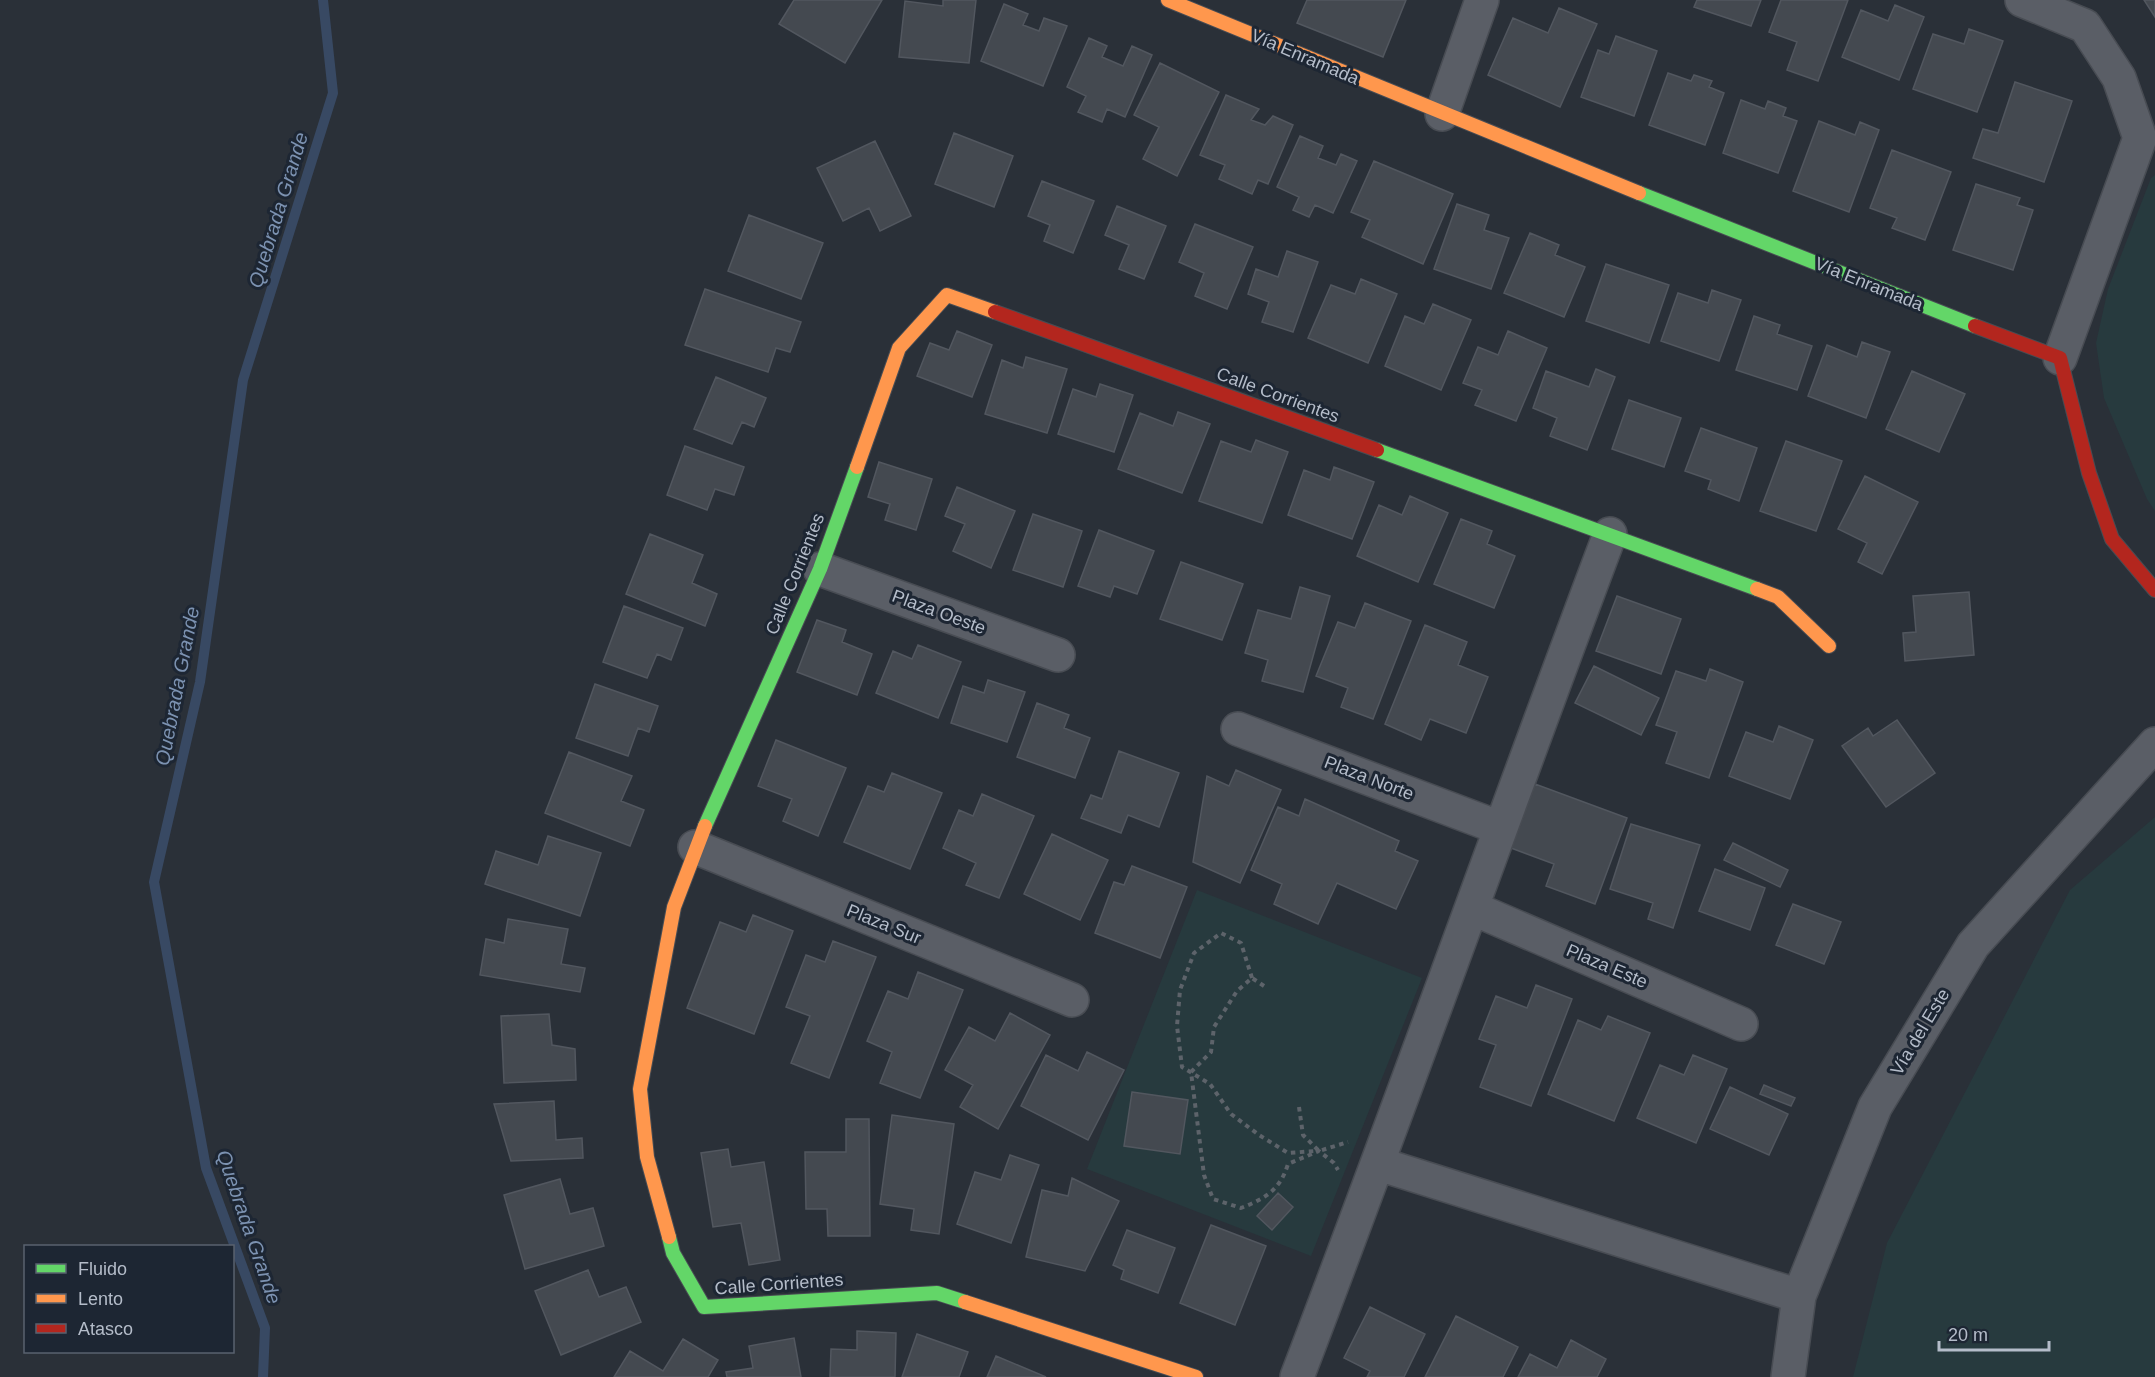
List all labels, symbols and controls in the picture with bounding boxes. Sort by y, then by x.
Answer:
street label: Vía Enramada [1248,25,1363,89]
water label: Quebrada Grande [244,130,312,290]
street label: Vía Enramada [1812,253,1927,315]
street label: Calle Corrientes [1214,364,1342,426]
street label: Calle Corrientes [762,510,828,638]
street label: Plaza Oeste [890,586,988,638]
water label: Quebrada Grande [151,605,203,767]
street label: Plaza Norte [1322,752,1416,804]
street label: Plaza Sur [844,900,924,948]
street label: Plaza Este [1563,940,1651,992]
street label: Vía del Este [1886,985,1954,1079]
water label: Quebrada Grande [212,1147,286,1307]
legend [24,1245,234,1353]
text: Fluido [78,1259,127,1279]
street label: Calle Corrientes [714,1270,844,1298]
text: Lento [78,1289,123,1309]
scale bar [1939,1314,2048,1352]
text: Atasco [78,1319,133,1339]
text: 20 m [1948,1325,1988,1345]

